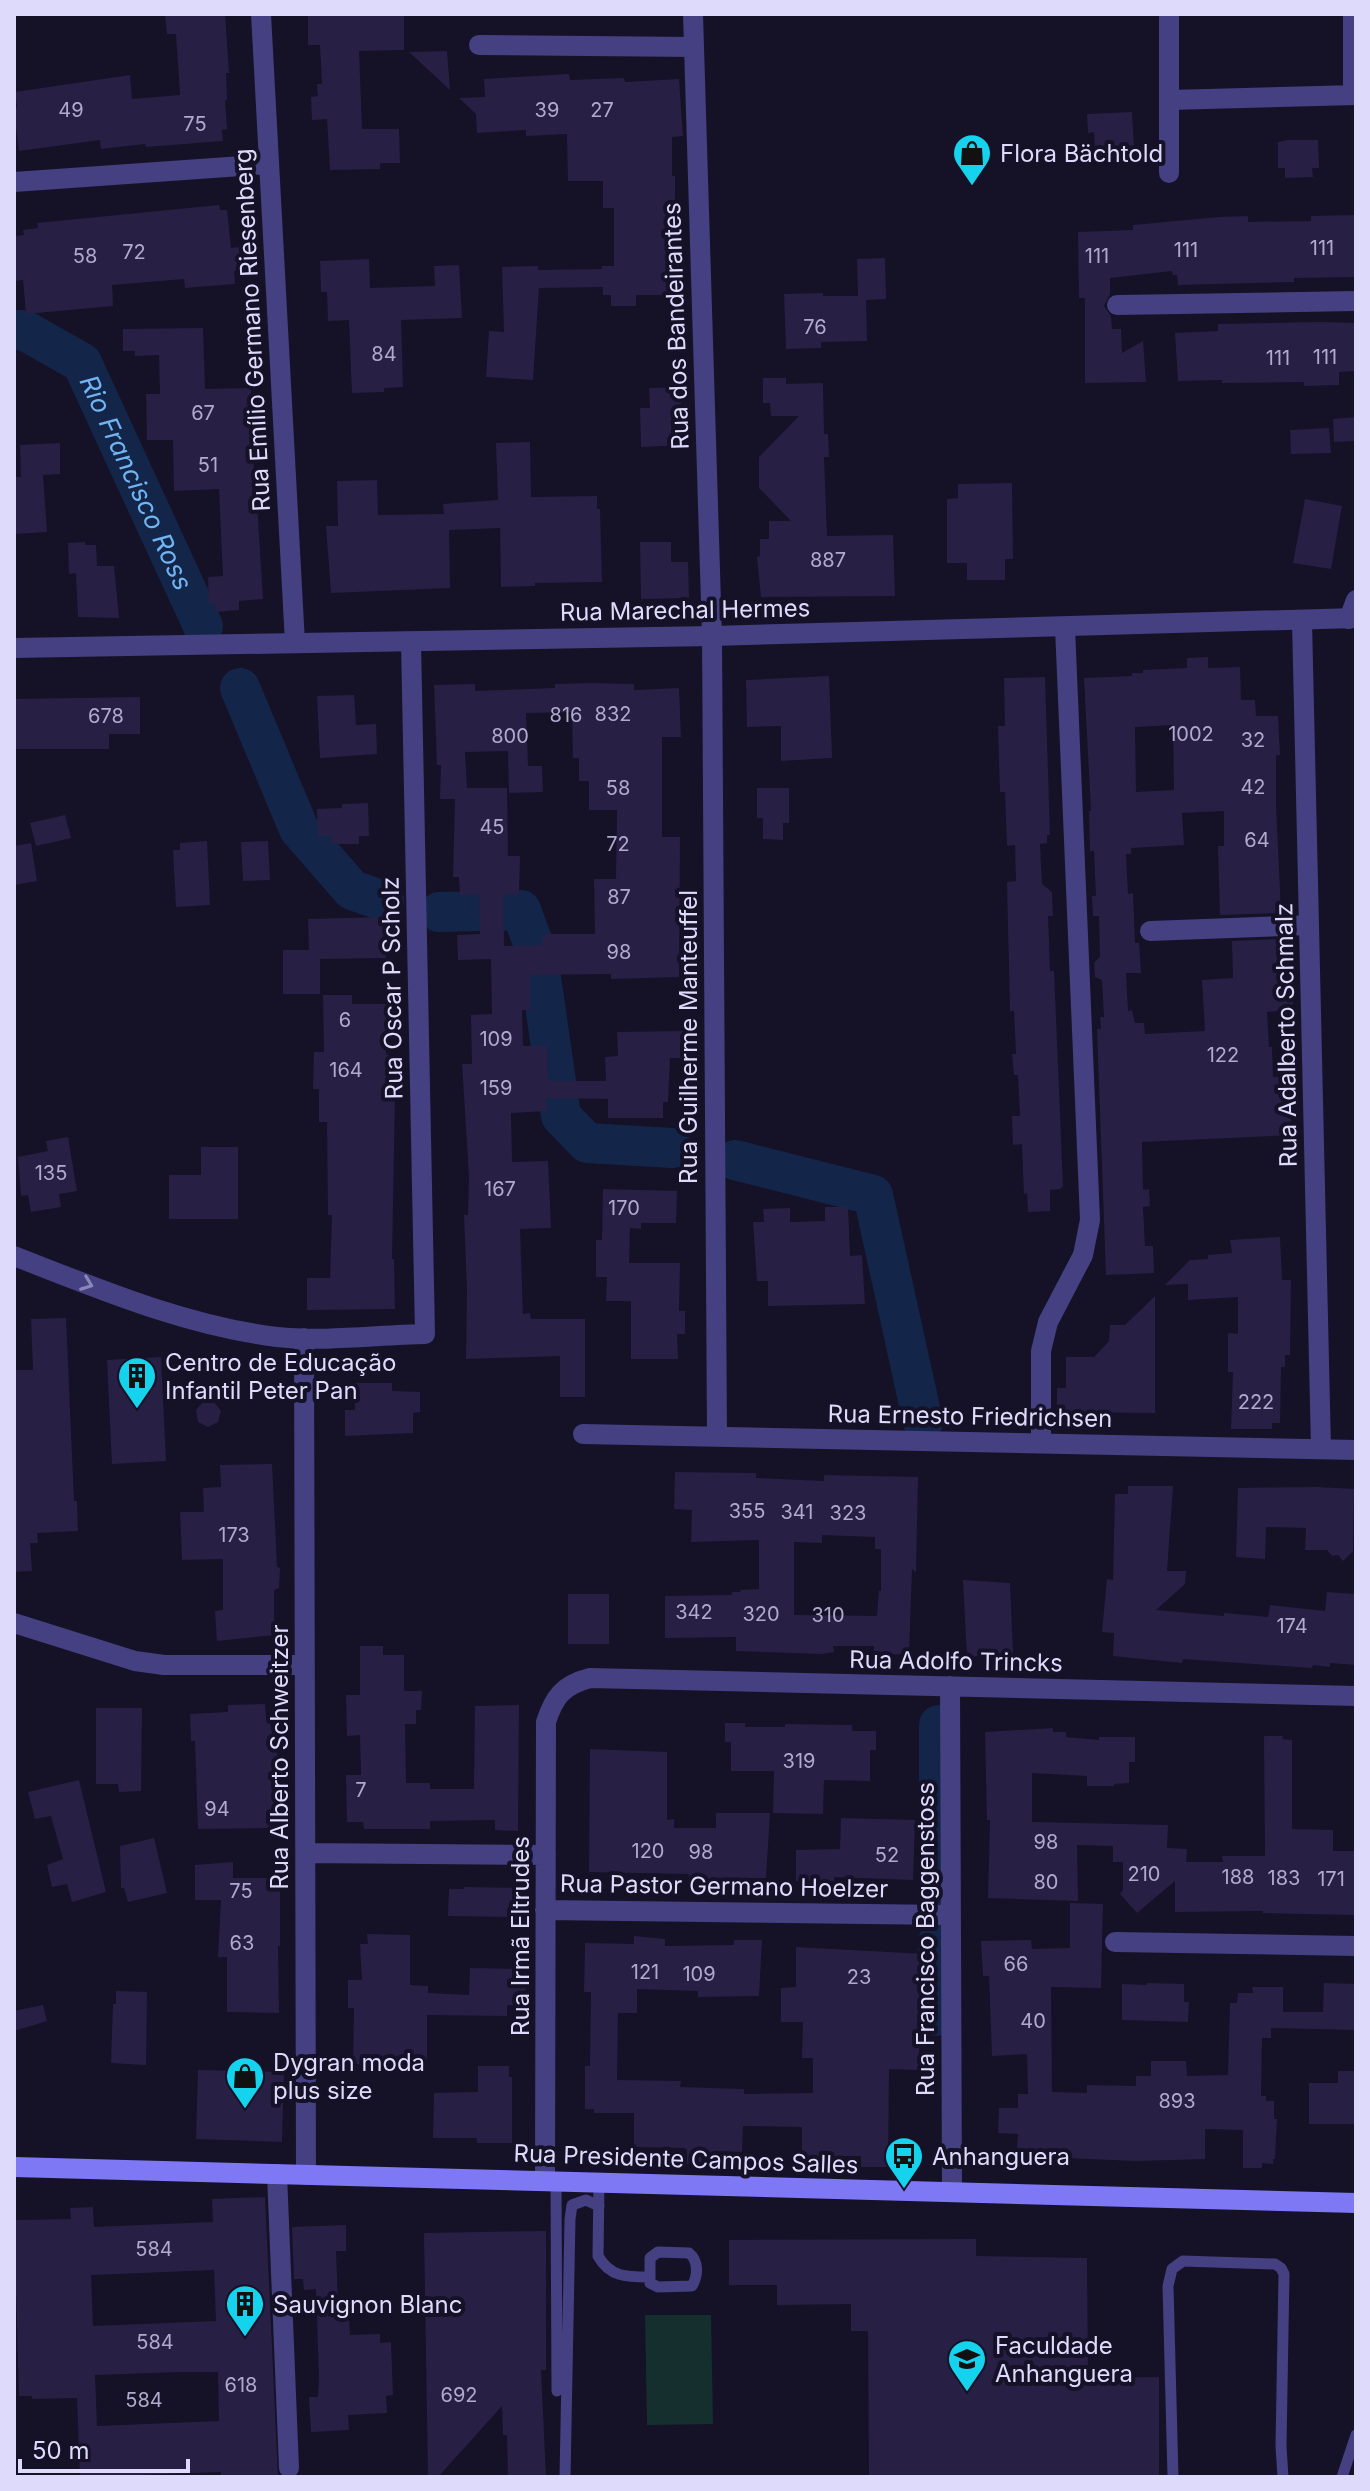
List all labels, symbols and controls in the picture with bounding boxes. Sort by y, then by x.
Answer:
house number: 49 [58,98,84,122]
house number: 39 [535,98,559,122]
house number: 27 [590,98,614,122]
house number: 75 [183,112,207,136]
shop icon: Flora Bächtold [951,132,993,187]
place label: Flora Bächtold [1000,139,1163,168]
street label: Rua Emílio Germano Riesenberg [228,148,276,512]
street label: Rua dos Bandeirantes [657,202,695,450]
house number: 111 [1310,236,1334,260]
house number: 111 [1174,238,1198,262]
house number: 72 [122,240,146,264]
house number: 58 [73,244,97,268]
house number: 111 [1085,244,1109,268]
house number: 76 [803,315,827,339]
house number: 84 [371,342,397,366]
house number: 111 [1313,345,1337,369]
house number: 111 [1266,346,1290,370]
water label: Rio Francisco Ross [74,370,200,595]
house number: 67 [191,401,215,425]
house number: 51 [198,453,218,477]
house number: 887 [810,548,846,572]
street label: Rua Marechal Hermes [560,593,810,627]
house number: 832 [595,702,631,726]
house number: 816 [550,703,582,727]
house number: 678 [88,704,124,728]
house number: 1002 [1168,722,1214,746]
house number: 800 [491,724,529,748]
house number: 32 [1241,728,1265,752]
house number: 42 [1240,775,1266,799]
house number: 58 [606,776,630,800]
house number: 45 [479,815,505,839]
house number: 64 [1244,828,1270,852]
house number: 72 [606,832,630,856]
street label: Rua Oscar P Scholz [376,876,408,1100]
house number: 87 [607,885,631,909]
street label: Rua Guilherme Manteuffel [674,890,703,1184]
street label: Rua Adalberto Schmalz [1269,903,1303,1167]
house number: 98 [607,940,631,964]
house number: 6 [339,1008,351,1032]
house number: 109 [479,1027,513,1051]
house number: 122 [1207,1043,1239,1067]
house number: 164 [329,1058,363,1082]
house number: 159 [480,1076,512,1100]
house number: 135 [35,1161,67,1185]
house number: 167 [484,1177,516,1201]
house number: 170 [608,1196,640,1220]
one-way arrow [79,1274,93,1291]
place label: Centro de Educação Infantil Peter Pan [165,1348,396,1405]
building icon: Centro de Educação Infantil Peter Pan [116,1355,158,1410]
house number: 222 [1238,1390,1274,1414]
street label: Rua Ernesto Friedrichsen [827,1399,1113,1433]
house number: 355 [729,1499,765,1523]
house number: 341 [780,1500,814,1524]
house number: 323 [830,1501,866,1525]
house number: 173 [218,1523,250,1547]
house number: 342 [675,1600,713,1624]
house number: 320 [742,1602,780,1626]
house number: 310 [811,1603,845,1627]
house number: 174 [1276,1614,1308,1638]
street label: Rua Alberto Schweitzer [265,1624,294,1890]
street label: Rua Adolfo Trincks [849,1645,1063,1677]
house number: 319 [783,1749,815,1773]
house number: 7 [355,1778,367,1802]
street label: Rua Francisco Baggenstoss [911,1782,940,2096]
house number: 94 [204,1797,230,1821]
house number: 98 [1034,1830,1058,1854]
street label: Rua Irmã Eltrudes [506,1836,535,2036]
house number: 120 [632,1839,664,1863]
house number: 98 [689,1840,713,1864]
house number: 52 [875,1843,899,1867]
house number: 210 [1128,1862,1160,1886]
house number: 188 [1222,1865,1254,1889]
house number: 183 [1268,1866,1300,1890]
house number: 171 [1317,1867,1345,1891]
street label: Rua Pastor Germano Hoelzer [560,1869,888,1903]
house number: 80 [1034,1870,1059,1894]
house number: 75 [229,1879,253,1903]
house number: 63 [230,1931,254,1955]
house number: 66 [1004,1952,1028,1976]
house number: 121 [631,1960,659,1984]
house number: 109 [682,1962,716,1986]
house number: 23 [847,1965,871,1989]
house number: 40 [1020,2009,1046,2033]
place label: Dygran moda plus size [273,2048,425,2105]
shop icon: Dygran moda plus size [224,2055,266,2110]
house number: 893 [1158,2089,1196,2113]
bus stop icon: Anhanguera [883,2135,925,2190]
street label: Rua Presidente Campos Salles [513,2138,859,2180]
place label: Anhanguera [932,2142,1070,2171]
house number: 584 [135,2237,173,2261]
building icon: Sauvignon Blanc [224,2283,266,2338]
place label: Sauvignon Blanc [273,2290,462,2319]
house number: 584 [136,2330,174,2354]
place label: Faculdade Anhanguera [995,2331,1133,2388]
school or university icon: Faculdade Anhanguera [946,2338,988,2393]
house number: 618 [225,2373,257,2397]
house number: 692 [440,2383,478,2407]
house number: 584 [125,2388,163,2412]
scale bar [20,2423,188,2473]
text: 50 m [32,2436,90,2465]

